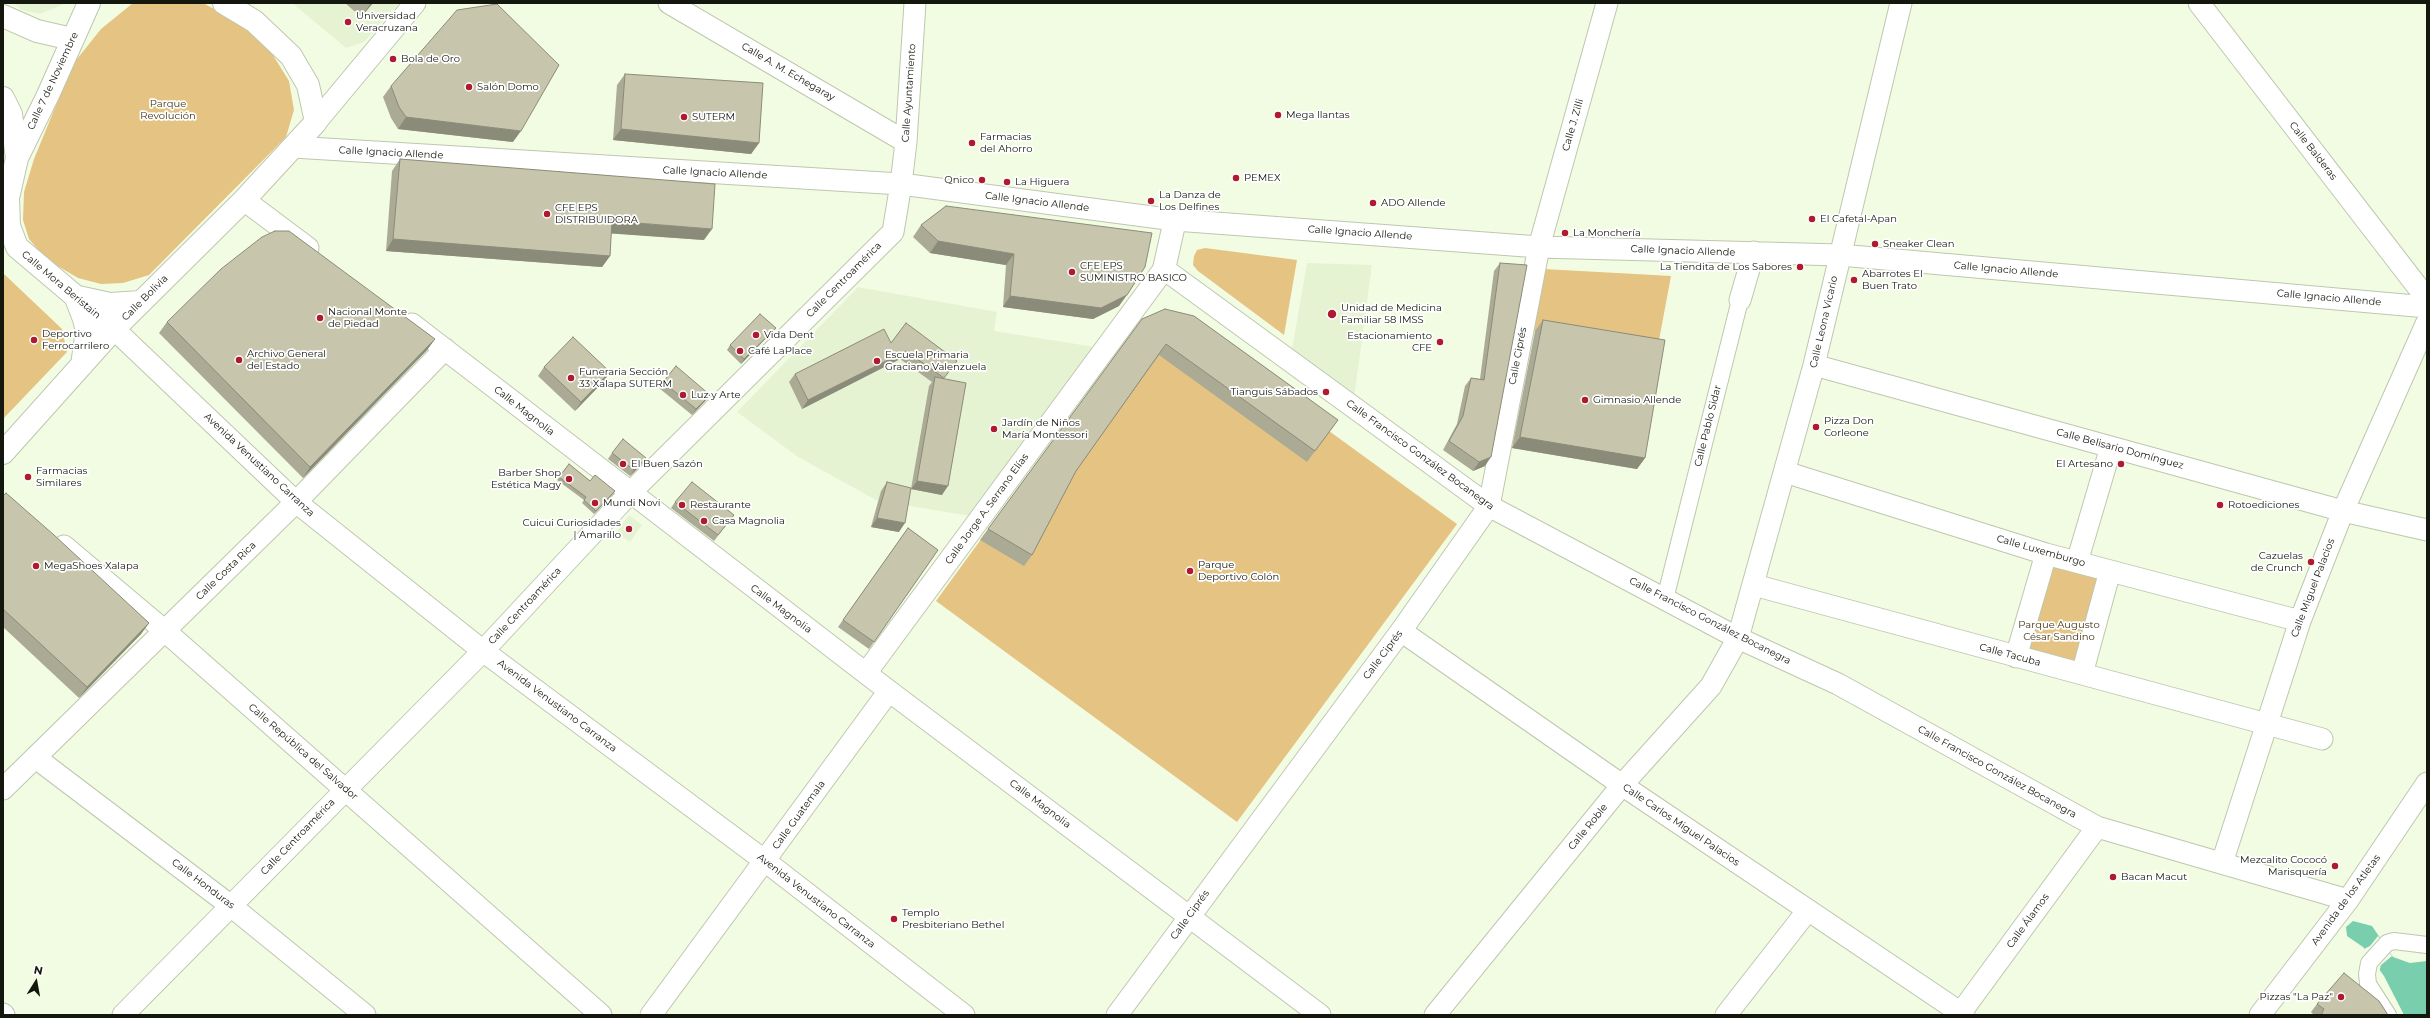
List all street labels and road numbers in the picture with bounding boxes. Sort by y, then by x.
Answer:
street label: Calle 7 de Noviembre [25,30,81,132]
street label: Calle A. M. Echegaray [739,40,837,104]
street label: Calle Ayuntamiento [900,43,918,143]
street label: Calle J. Zilli [1560,97,1586,153]
street label: Calle Balderas [2287,120,2339,182]
street label: Calle Ignacio Allende [338,144,444,162]
street label: Calle Ignacio Allende [662,164,768,182]
street label: Calle Ignacio Allende [984,190,1090,214]
street label: Calle Ignacio Allende [1307,223,1413,243]
street label: Calle Centroamérica [804,240,884,320]
street label: Calle Ignacio Allende [1630,243,1736,259]
street label: Calle Mora Beristain [19,249,103,321]
street label: Calle Ignacio Allende [1953,259,2059,281]
street label: Calle Bolivia [119,272,171,324]
street label: Calle Leona Vicario [1808,275,1840,369]
street label: Calle Ignacio Allende [2276,287,2382,309]
street label: Calle Ciprés [1507,326,1529,386]
street label: Calle Magnolia [491,384,557,438]
street label: Calle Pablo Sidar [1692,384,1724,468]
street label: Calle Francisco González Bocanegra [1344,397,1496,513]
street label: Avenida Venustiano Carranza [201,411,317,519]
street label: Calle Belisario Domínguez [2055,426,2185,472]
street label: Calle Jorge A. Serrano Elías [943,451,1031,567]
street label: Calle Luxemburgo [1995,533,2087,569]
street label: Calle Miguel Palacios [2289,537,2337,639]
street label: Calle Costa Rica [193,539,259,603]
street label: Calle Centroamérica [486,565,564,647]
street label: Calle Francisco González Bocanegra [1627,575,1793,667]
street label: Calle Magnolia [748,582,814,636]
street label: Calle Ciprés [1361,628,1405,682]
street label: Calle Tacuba [1978,641,2042,669]
street label: Avenida Venustiano Carranza [495,657,619,755]
street label: Calle República del Salvador [246,701,360,803]
street label: Calle Francisco González Bocanegra [1916,723,2078,821]
street label: Calle Magnolia [1007,777,1073,831]
street label: Calle Guatemala [770,778,828,852]
street label: Calle Carlos Miguel Palacios [1620,781,1742,869]
street label: Calle Centroamérica [258,796,338,878]
street label: Calle Roble [1566,801,1610,853]
street label: Avenida Venustiano Carranza [755,851,877,951]
street label: Avenida de los Atletas [2309,852,2383,948]
street label: Calle Honduras [169,856,237,912]
street label: Calle Ciprés [1168,888,1212,942]
street label: Calle Álamos [2004,891,2052,951]

